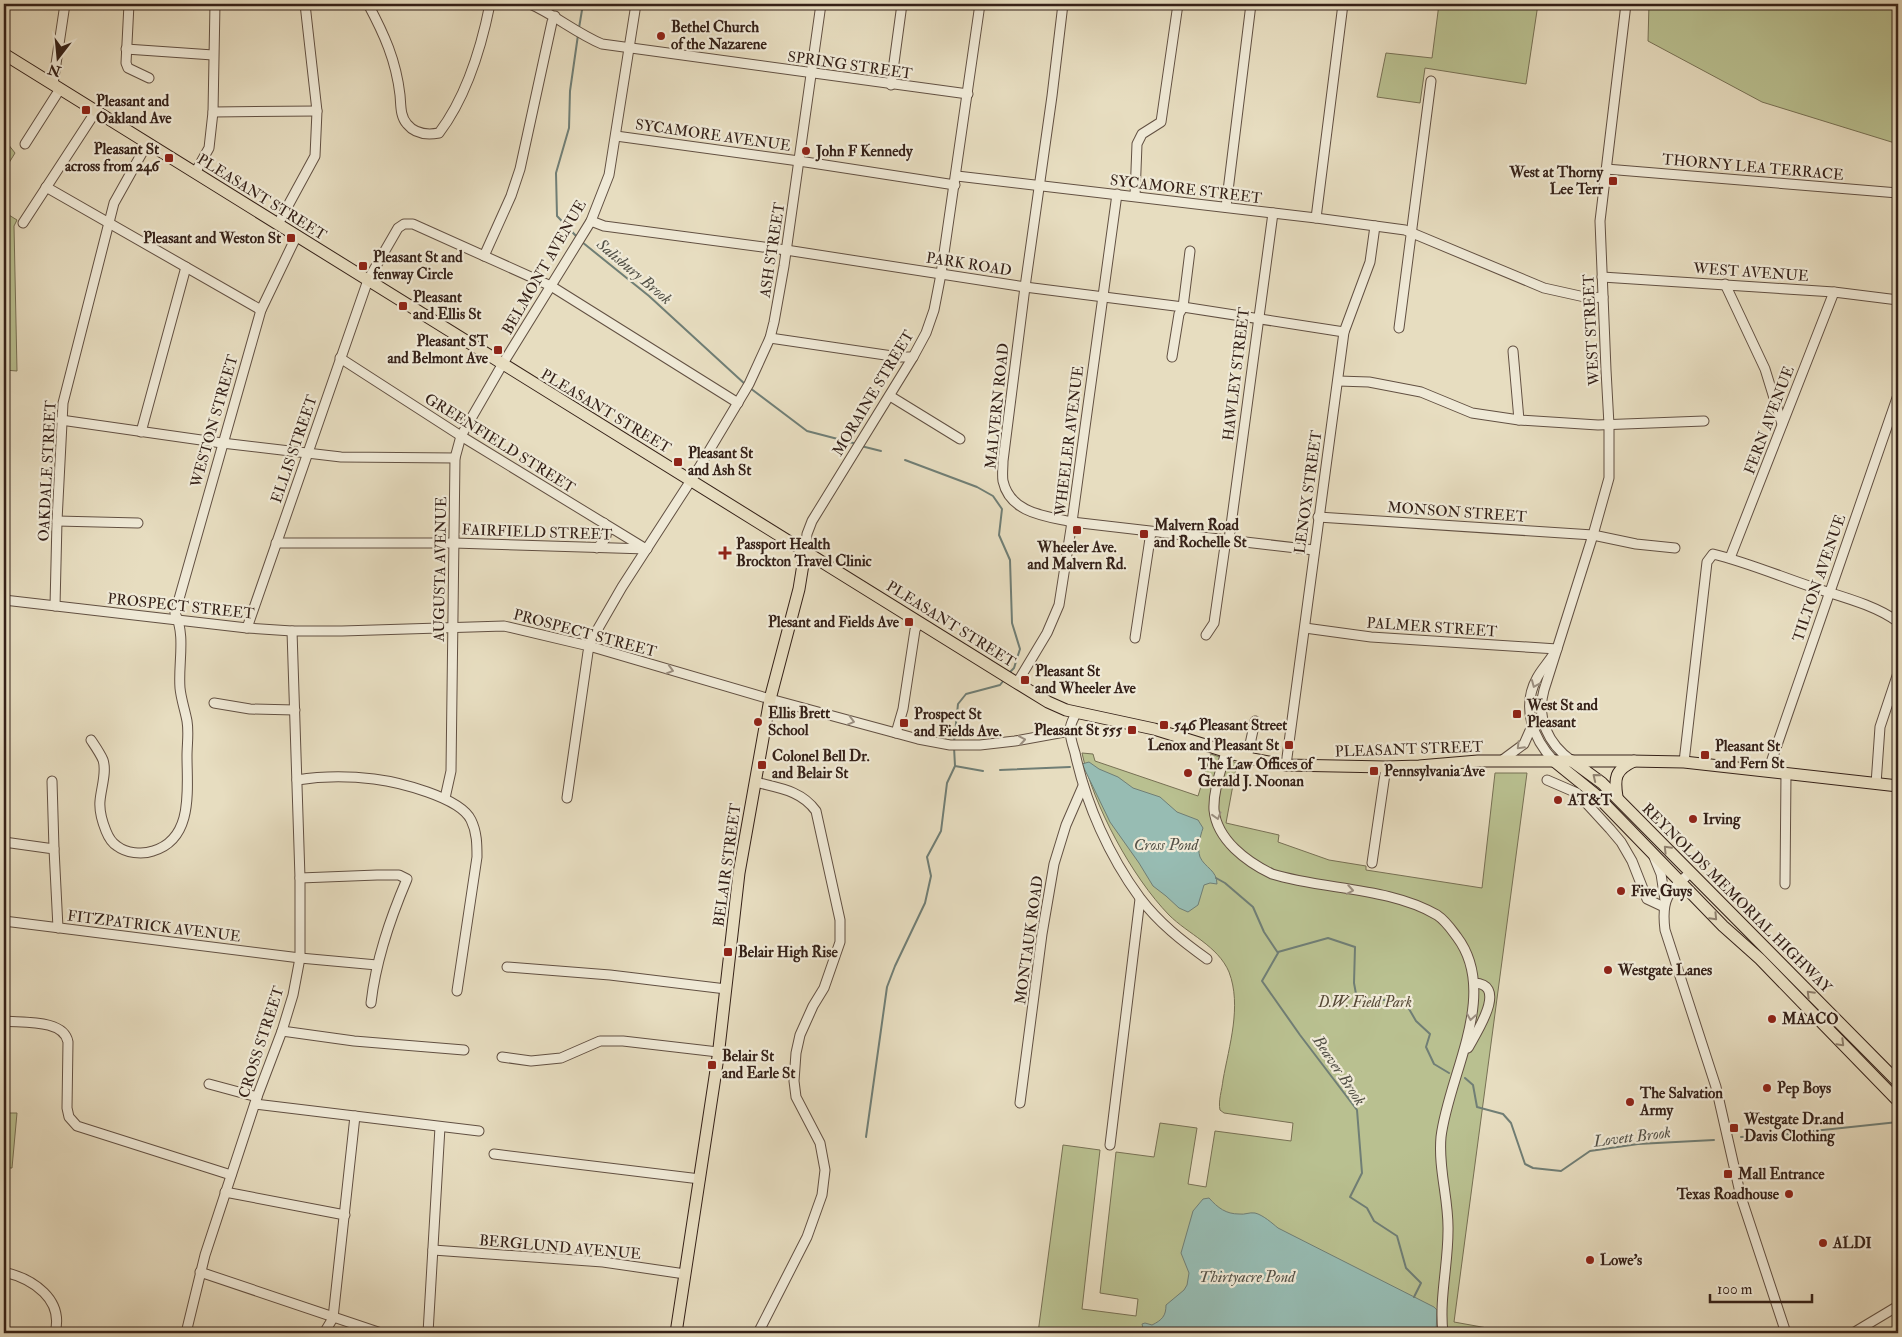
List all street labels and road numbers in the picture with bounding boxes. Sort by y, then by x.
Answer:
street label: SPRING STREET [786,47,914,84]
street label: SYCAMORE AVENUE [634,115,792,156]
street label: PLEASANT STREET [194,150,330,245]
street label: THORNY LEA TERRACE [1661,150,1845,185]
street label: SYCAMORE STREET [1109,171,1263,208]
street label: BELMONT AVENUE [498,196,591,338]
street label: ASH STREET [755,201,789,300]
street label: PARK ROAD [925,248,1013,281]
street label: WEST AVENUE [1692,259,1809,286]
street label: WEST STREET [1579,274,1604,387]
street label: HAWLEY STREET [1219,306,1254,442]
street label: MORAINE STREET [828,327,918,459]
street label: MALVERN ROAD [981,342,1014,470]
street label: WESTON STREET [186,353,243,491]
street label: FERN AVENUE [1740,363,1799,477]
street label: PLEASANT STREET [537,365,674,458]
street label: WHEELER AVENUE [1051,365,1088,518]
street label: GREENFIELD STREET [421,389,578,498]
street label: ELLIS STREET [267,393,322,506]
street label: OAKDALE STREET [34,400,61,542]
street label: LENOX STREET [1290,429,1327,555]
street label: AUGUSTA AVENUE [430,496,451,643]
street label: MONSON STREET [1387,498,1527,527]
street label: TILTON AVENUE [1789,512,1850,644]
street label: FAIRFIELD STREET [461,520,613,545]
street label: PLEASANT STREET [883,577,1019,672]
street label: PROSPECT STREET [107,589,255,624]
street label: PROSPECT STREET [511,605,659,662]
street label: PALMER STREET [1366,613,1498,642]
street label: PLEASANT STREET [1334,737,1484,762]
street label: REYNOLDS MEMORIAL HIGHWAY [1638,799,1836,998]
street label: BELAIR STREET [709,802,746,928]
street label: MONTAUK ROAD [1011,874,1048,1006]
street label: FITZPATRICK AVENUE [66,906,242,947]
street label: CROSS STREET [234,984,289,1100]
street label: BERGLUND AVENUE [478,1231,642,1264]

